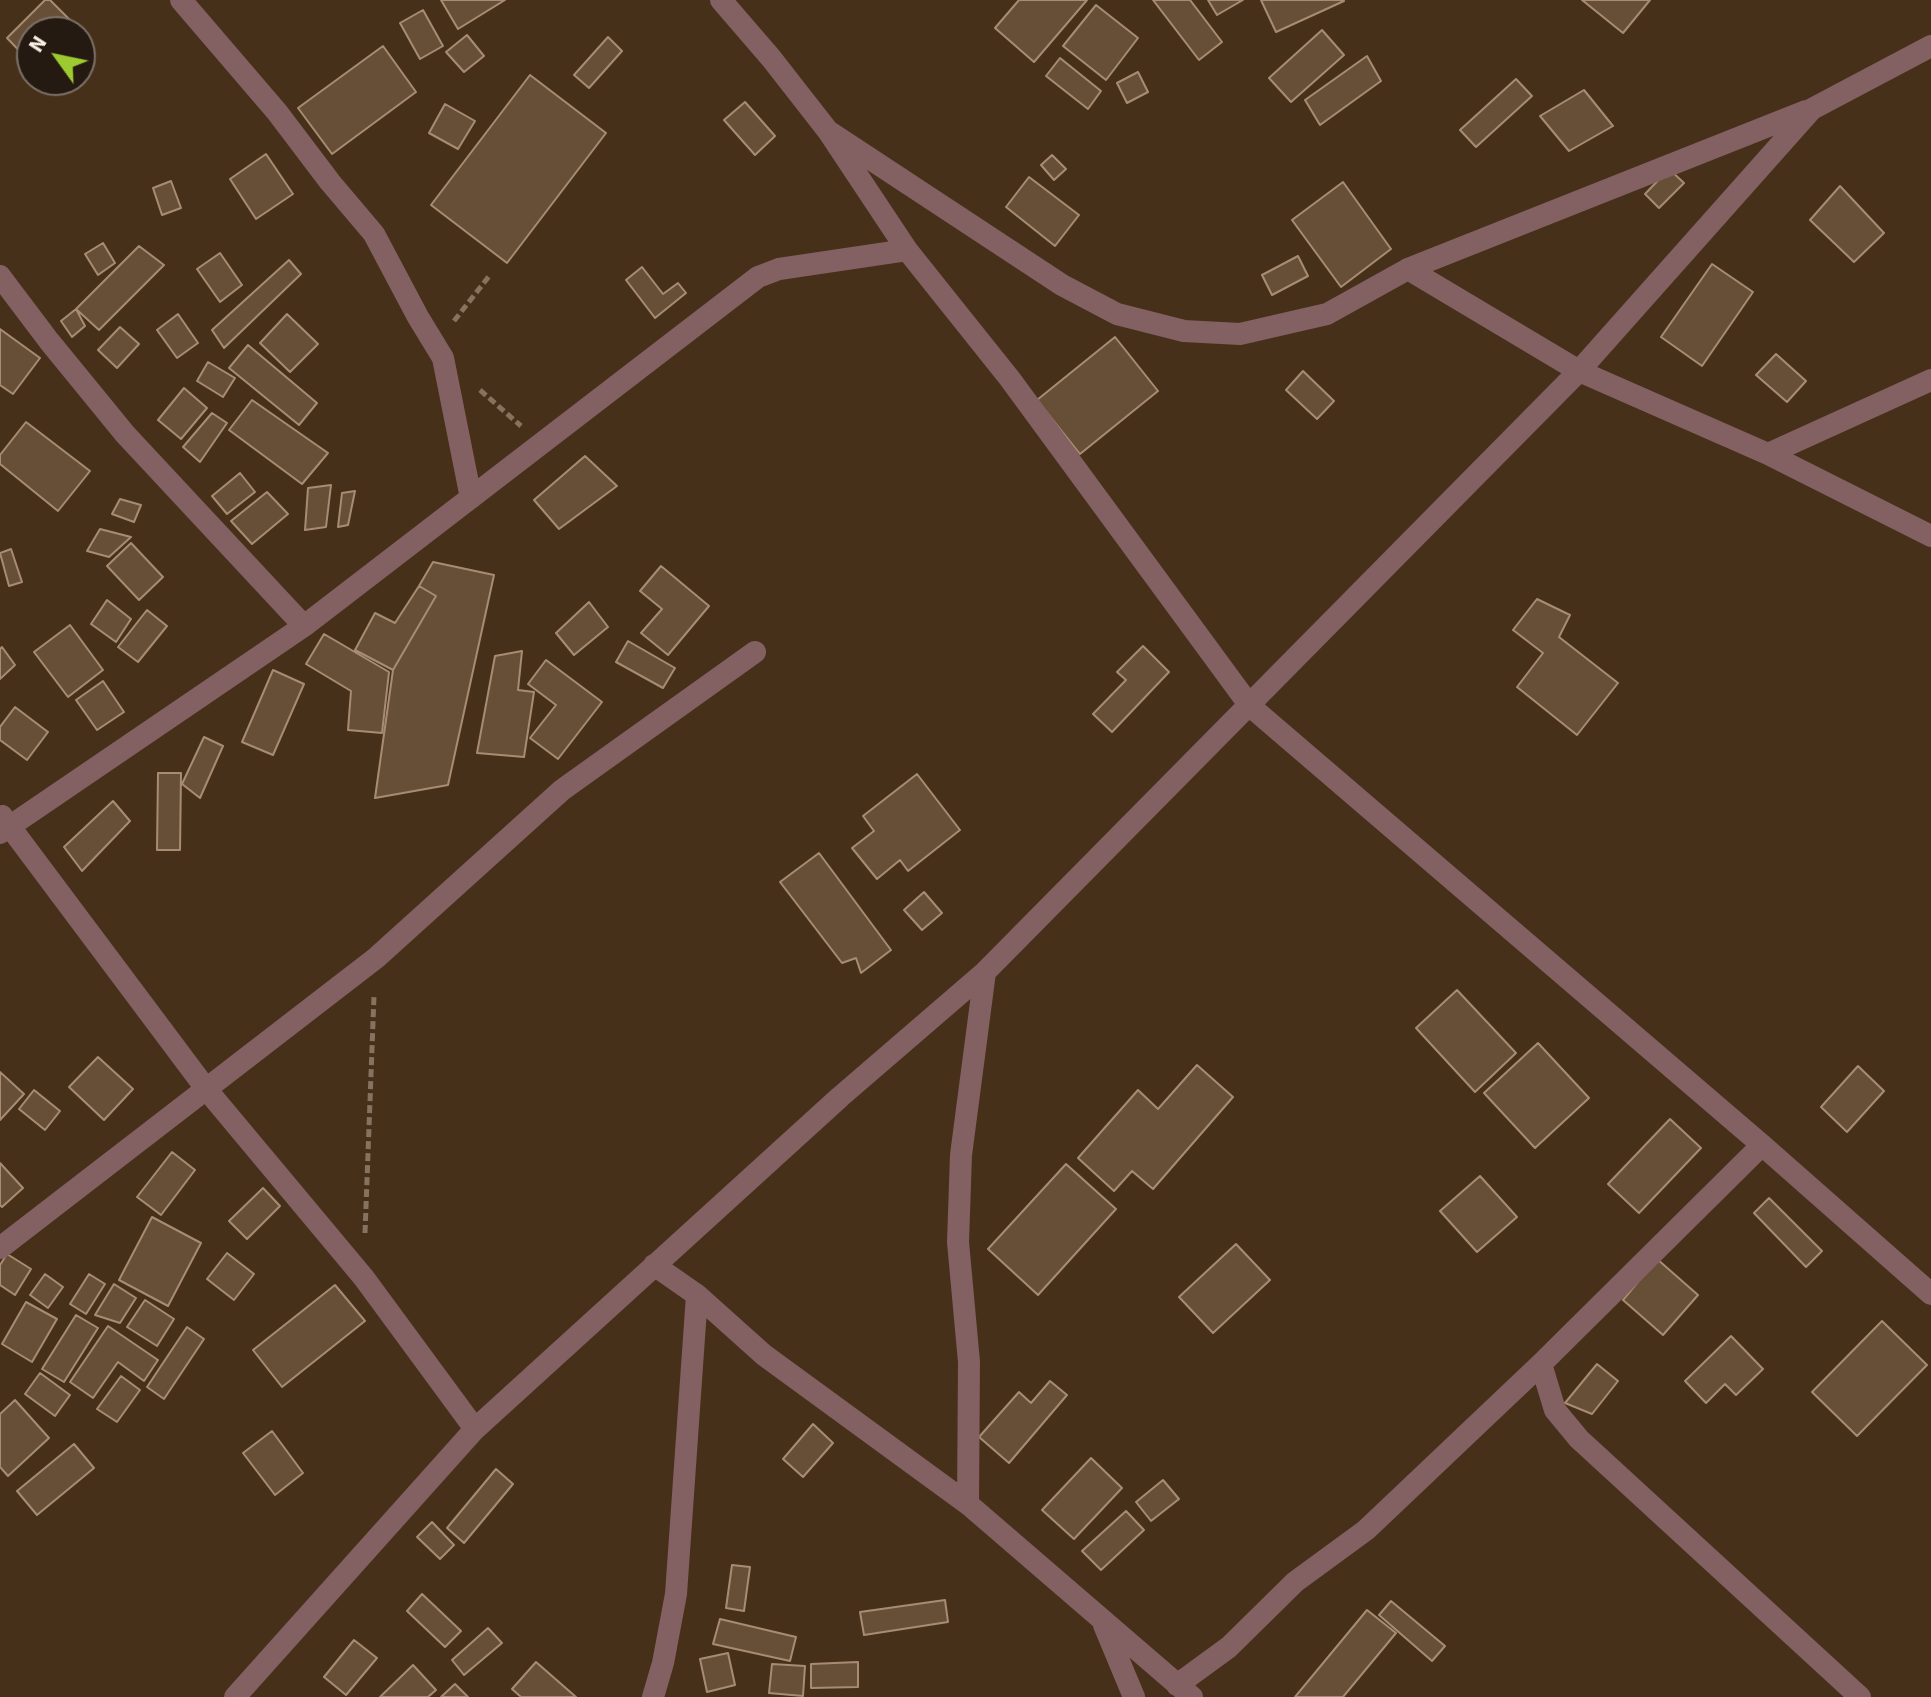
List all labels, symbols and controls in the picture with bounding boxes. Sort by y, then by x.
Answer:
north arrow [16,16,96,96]
text: N [20,29,55,59]

